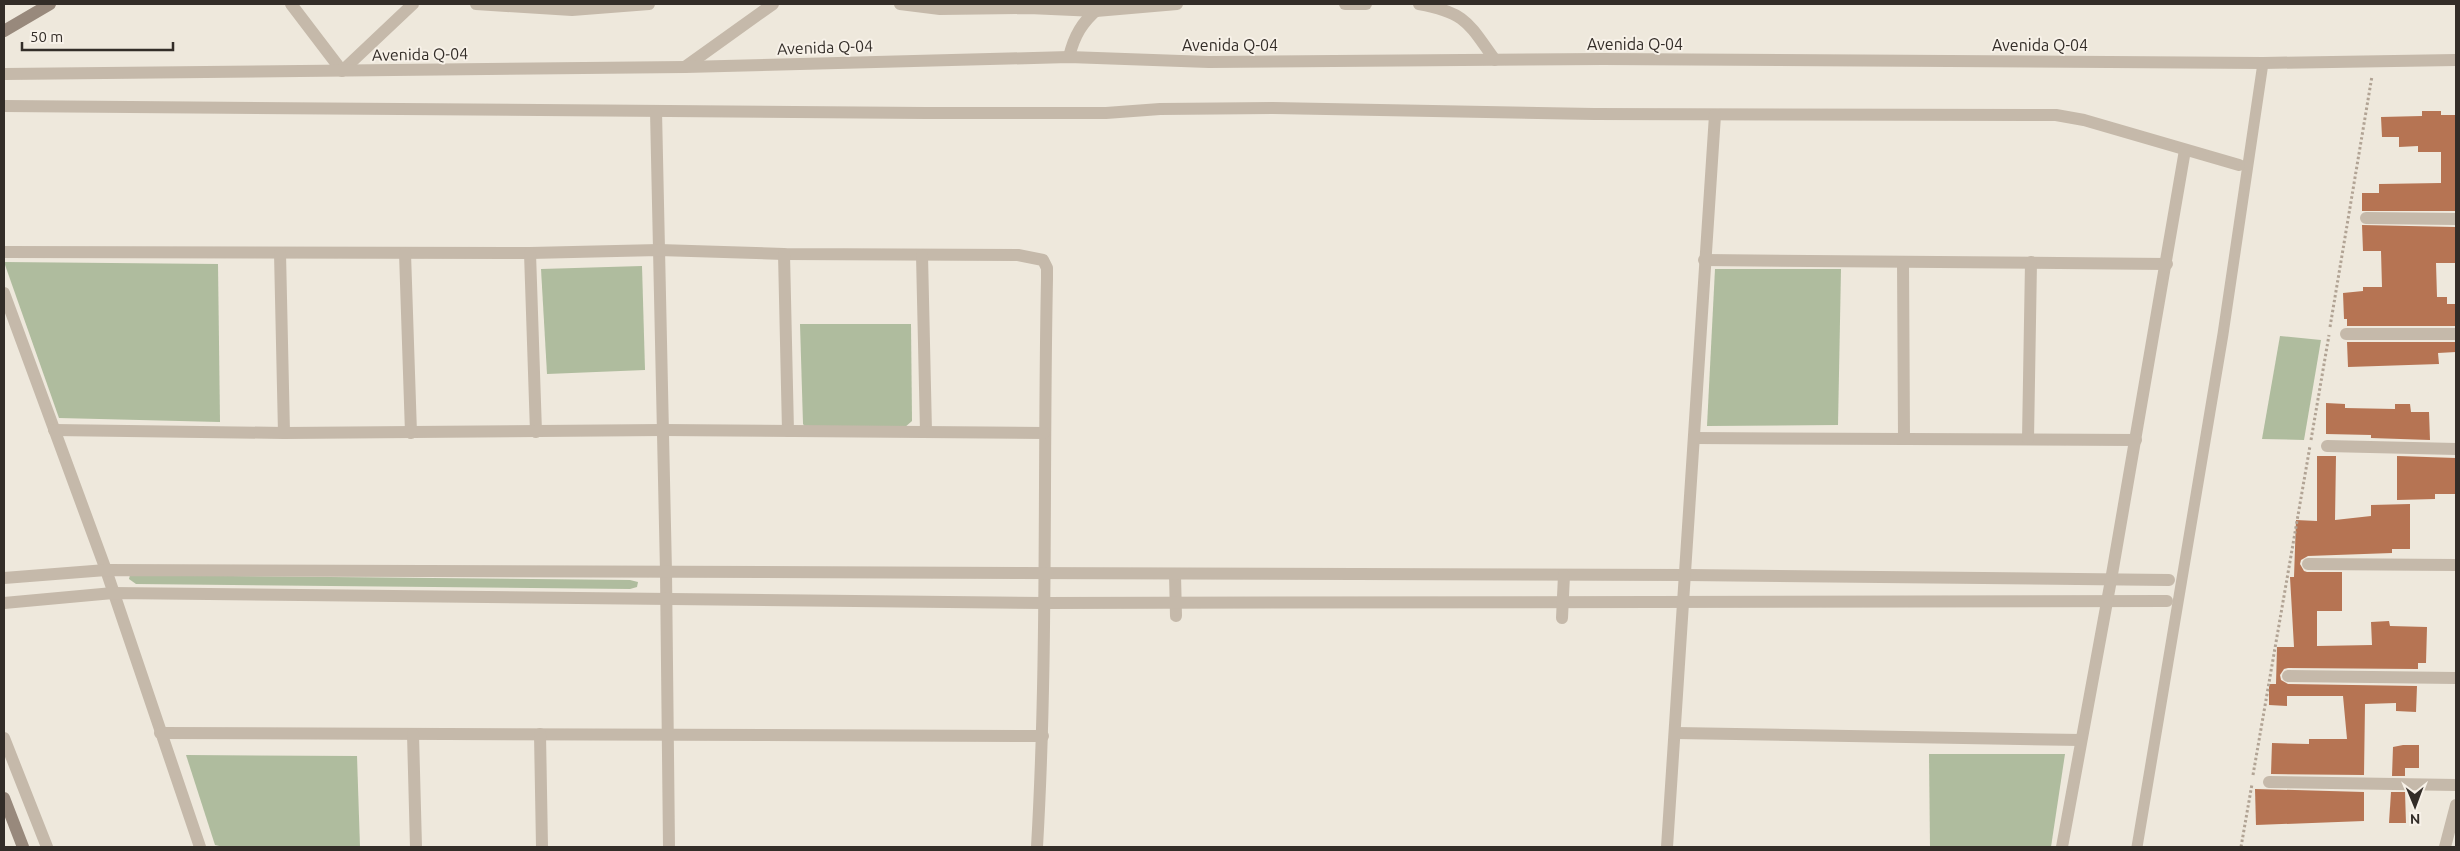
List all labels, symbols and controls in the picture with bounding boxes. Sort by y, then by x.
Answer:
scale bar [22,20,174,52]
text: 50 m [30,28,63,45]
street label: Avenida Q-04 [1587,35,1683,53]
street label: Avenida Q-04 [777,36,873,58]
street label: Avenida Q-04 [1182,36,1278,54]
street label: Avenida Q-04 [1992,36,2088,54]
street label: Avenida Q-04 [372,44,468,64]
north arrow [2390,781,2440,831]
text: N [2410,811,2421,827]

